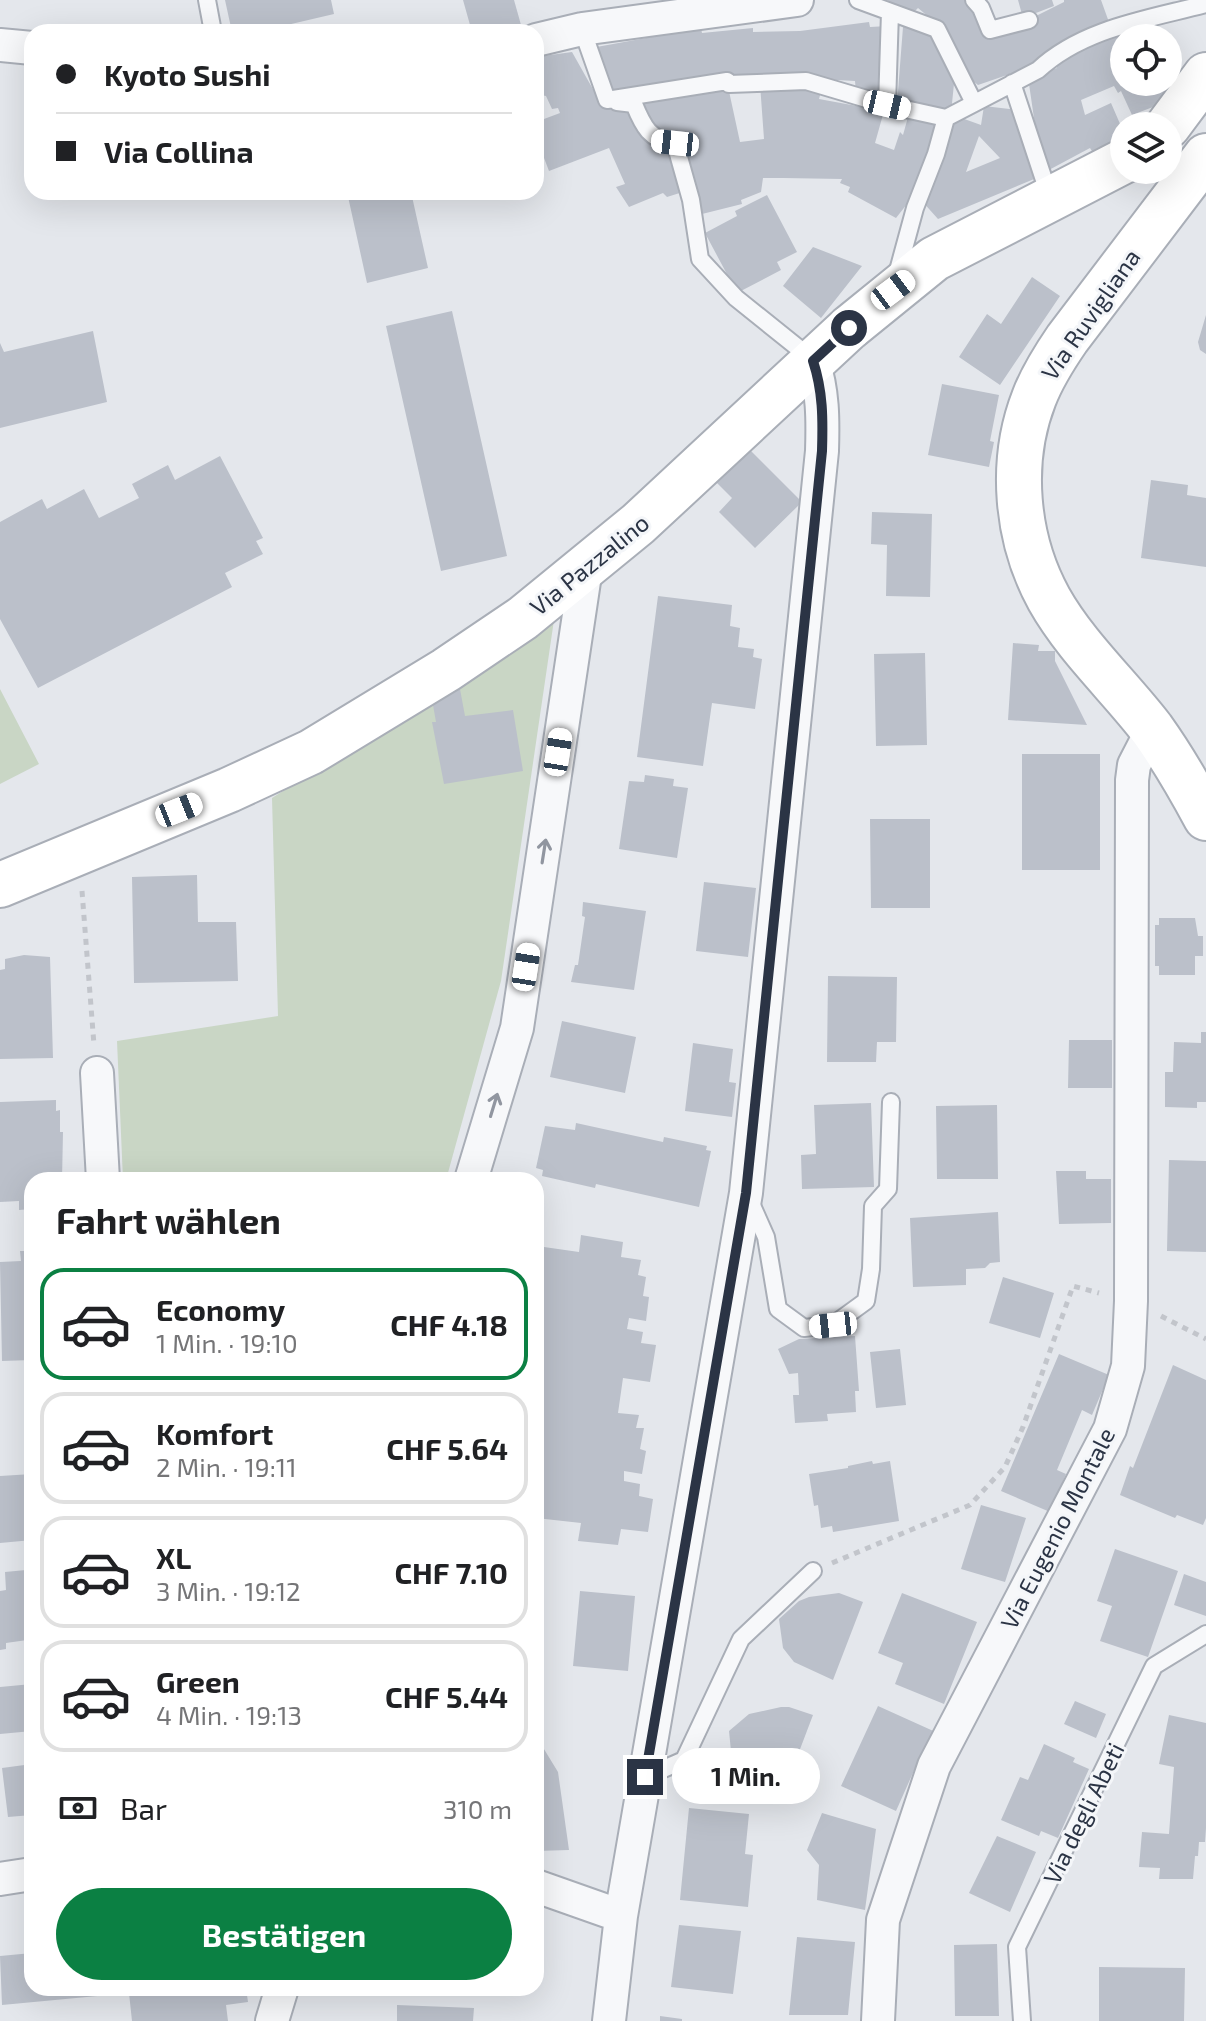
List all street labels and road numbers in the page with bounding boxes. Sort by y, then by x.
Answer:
street label: Via Ruvigliana [1034,243,1146,385]
street label: Via Pazzalino [524,507,654,621]
street label: Via Eugenio Montale [994,1422,1120,1634]
street label: Via degli Abeti [1036,1738,1130,1888]

